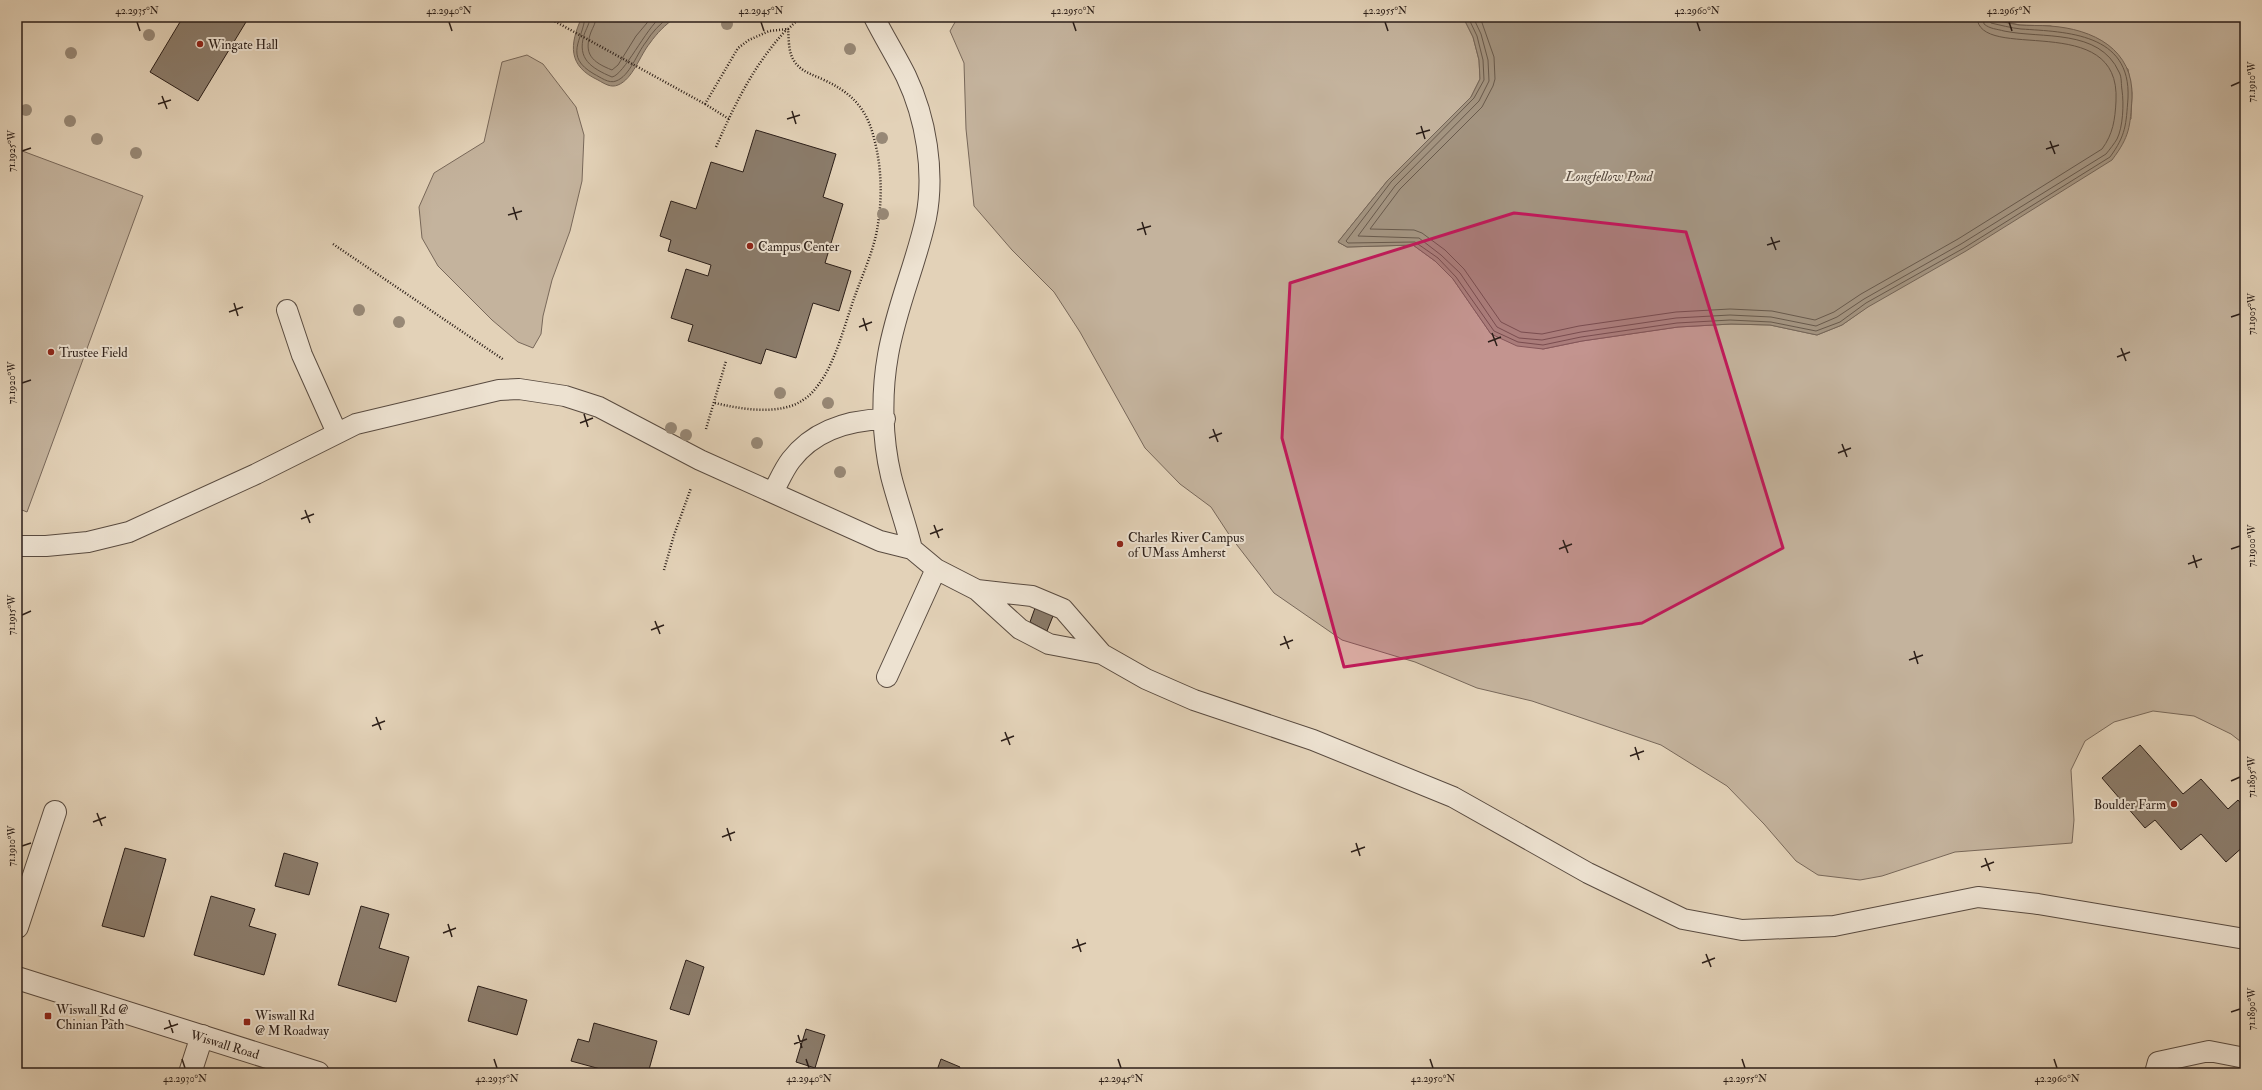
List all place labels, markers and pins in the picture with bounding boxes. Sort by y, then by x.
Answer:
place label: Wingate Hall [207,37,279,53]
marker: Wingate Hall [195,39,205,49]
place label: Campus Center [758,239,840,256]
marker: Campus Center [745,241,755,251]
place label: Trustee Field [59,345,128,361]
marker: Trustee Field [46,347,56,357]
place label: Charles River Campus of UMass Amherst [1128,530,1245,561]
marker: Charles River Campus of UMass Amherst [1115,539,1125,549]
place label: Boulder Farm [2094,797,2166,813]
marker: Boulder Farm [2169,799,2179,809]
place label: Wiswall Rd @ Chinian Path [55,1002,128,1033]
place label: Wiswall Rd @ M Roadway [254,1008,329,1040]
marker: Wiswall Rd @ Chinian Path [43,1011,53,1021]
marker: Wiswall Rd @ M Roadway [242,1017,252,1027]

